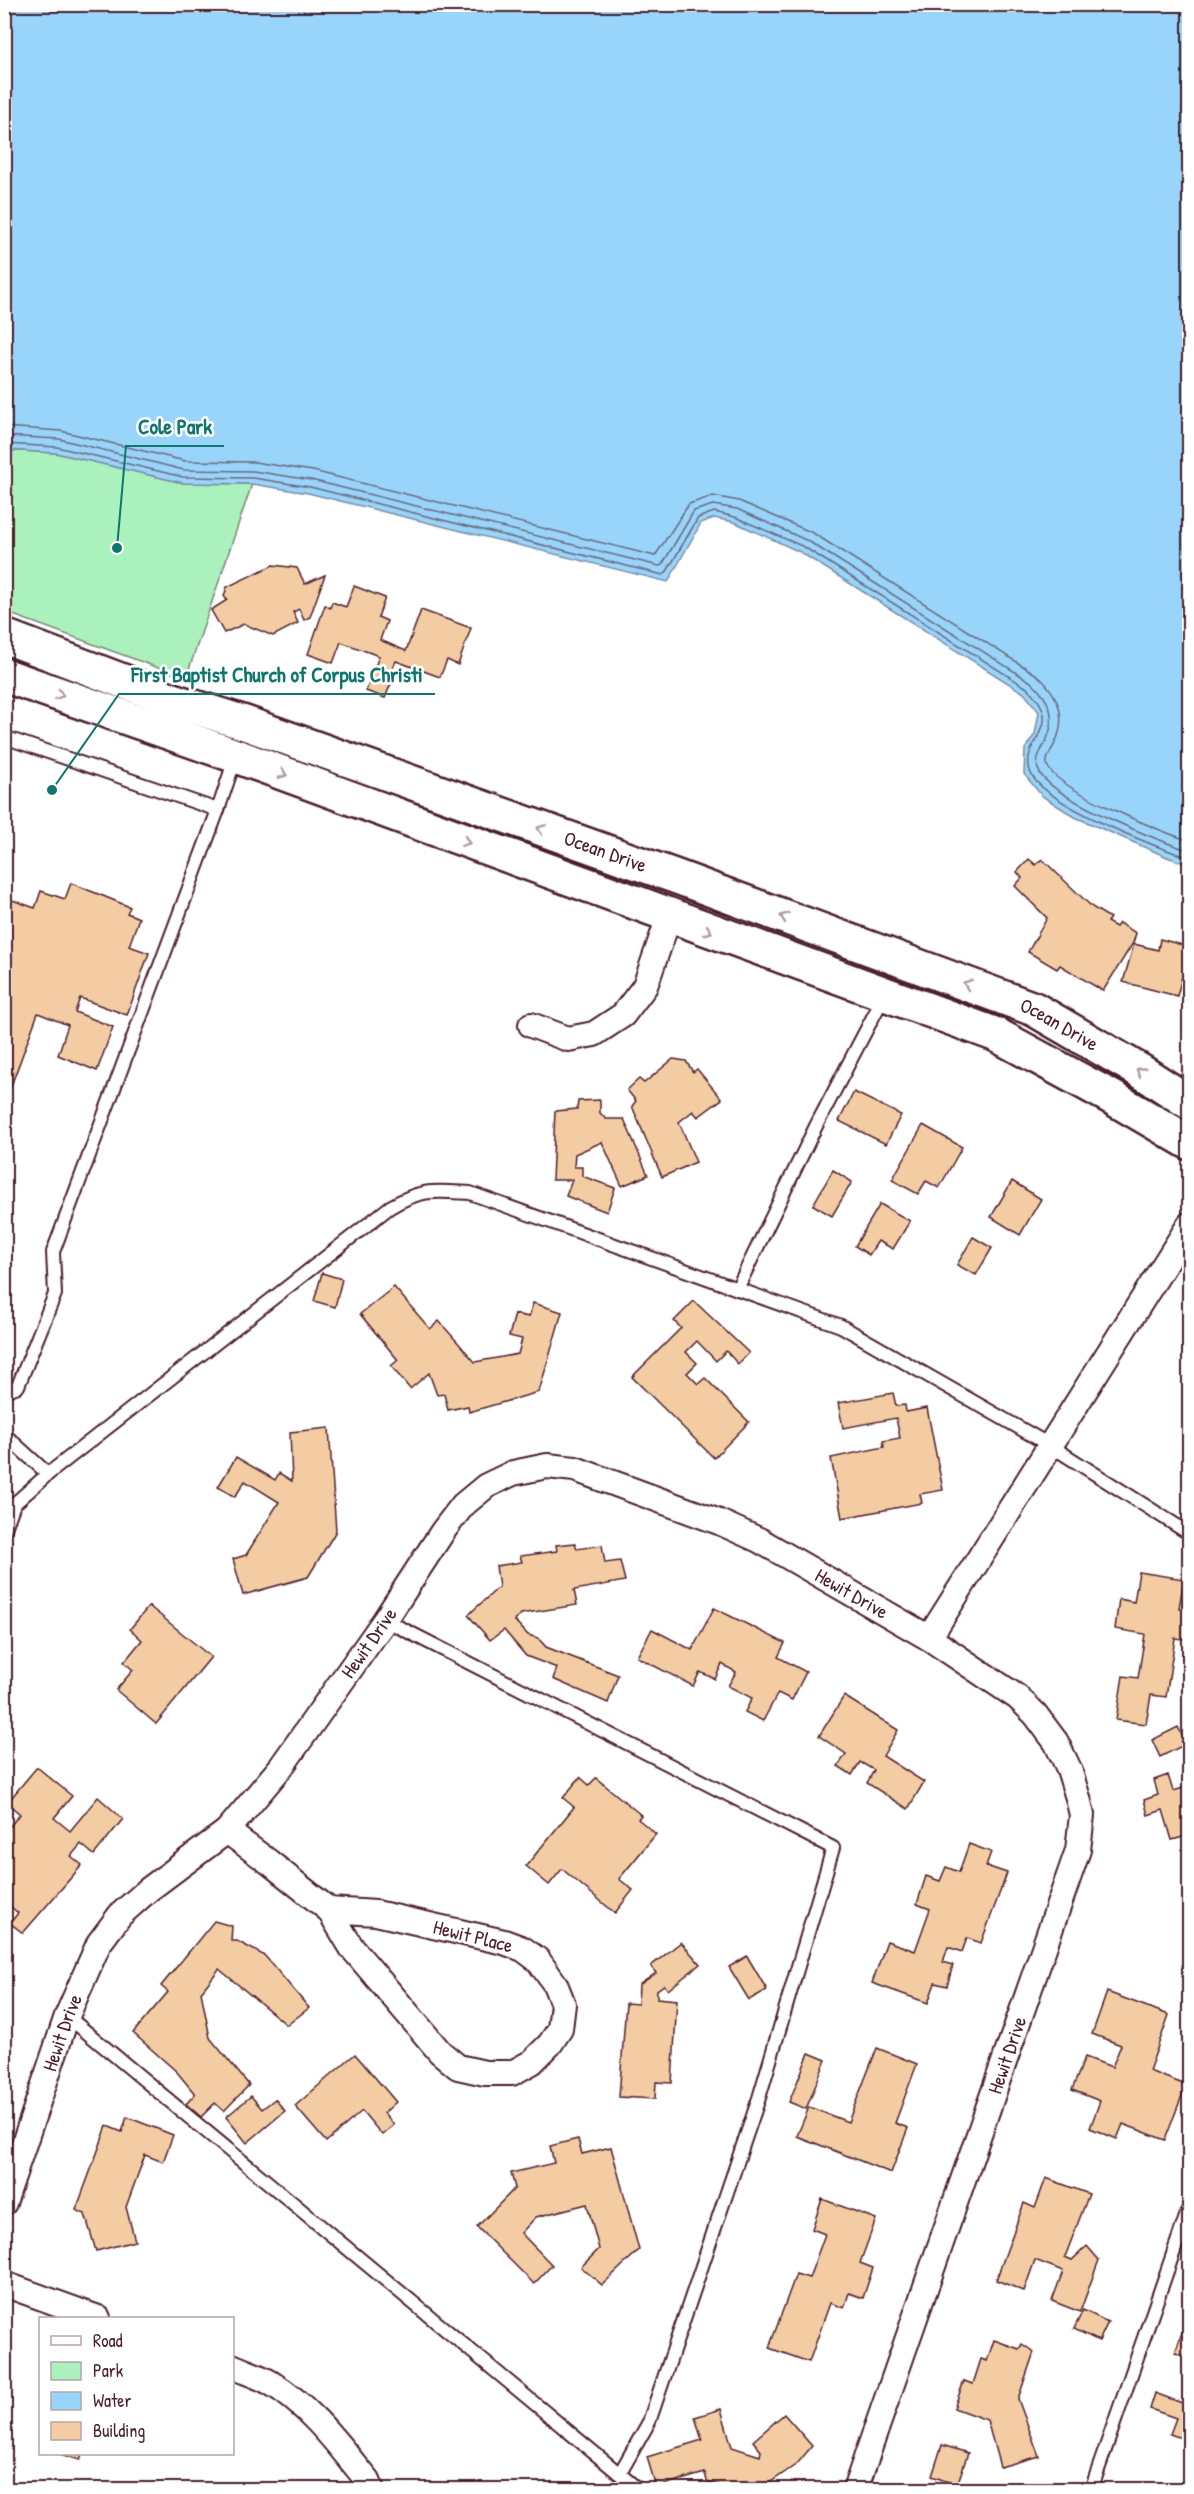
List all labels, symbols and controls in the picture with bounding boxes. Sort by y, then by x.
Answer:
callout: Cole Park [126,407,224,446]
text: Cole Park [138,412,212,441]
callout: First Baptist Church of Corpus Christi [119,655,435,694]
text: First Baptist Church of Corpus Christi [130,660,423,690]
one-way arrow [54,687,65,700]
one-way arrow [277,767,288,779]
one-way arrow [537,823,547,836]
street label: Ocean Drive [561,824,651,878]
one-way arrow [460,834,471,847]
one-way arrow [779,911,790,924]
one-way arrow [702,923,713,936]
one-way arrow [962,979,973,992]
street label: Ocean Drive [1017,991,1104,1057]
one-way arrow [1136,1068,1147,1079]
street label: Hewit Drive [810,1561,893,1625]
street label: Hewit Drive [334,1602,403,1683]
street label: Hewit Place [431,1913,516,1958]
street label: Hewit Drive [35,1989,88,2075]
street label: Hewit Drive [981,2013,1032,2097]
legend [39,2317,234,2455]
text: Road [93,2328,123,2353]
text: Park [93,2358,124,2383]
text: Water [93,2388,131,2413]
text: Building [93,2418,145,2443]

